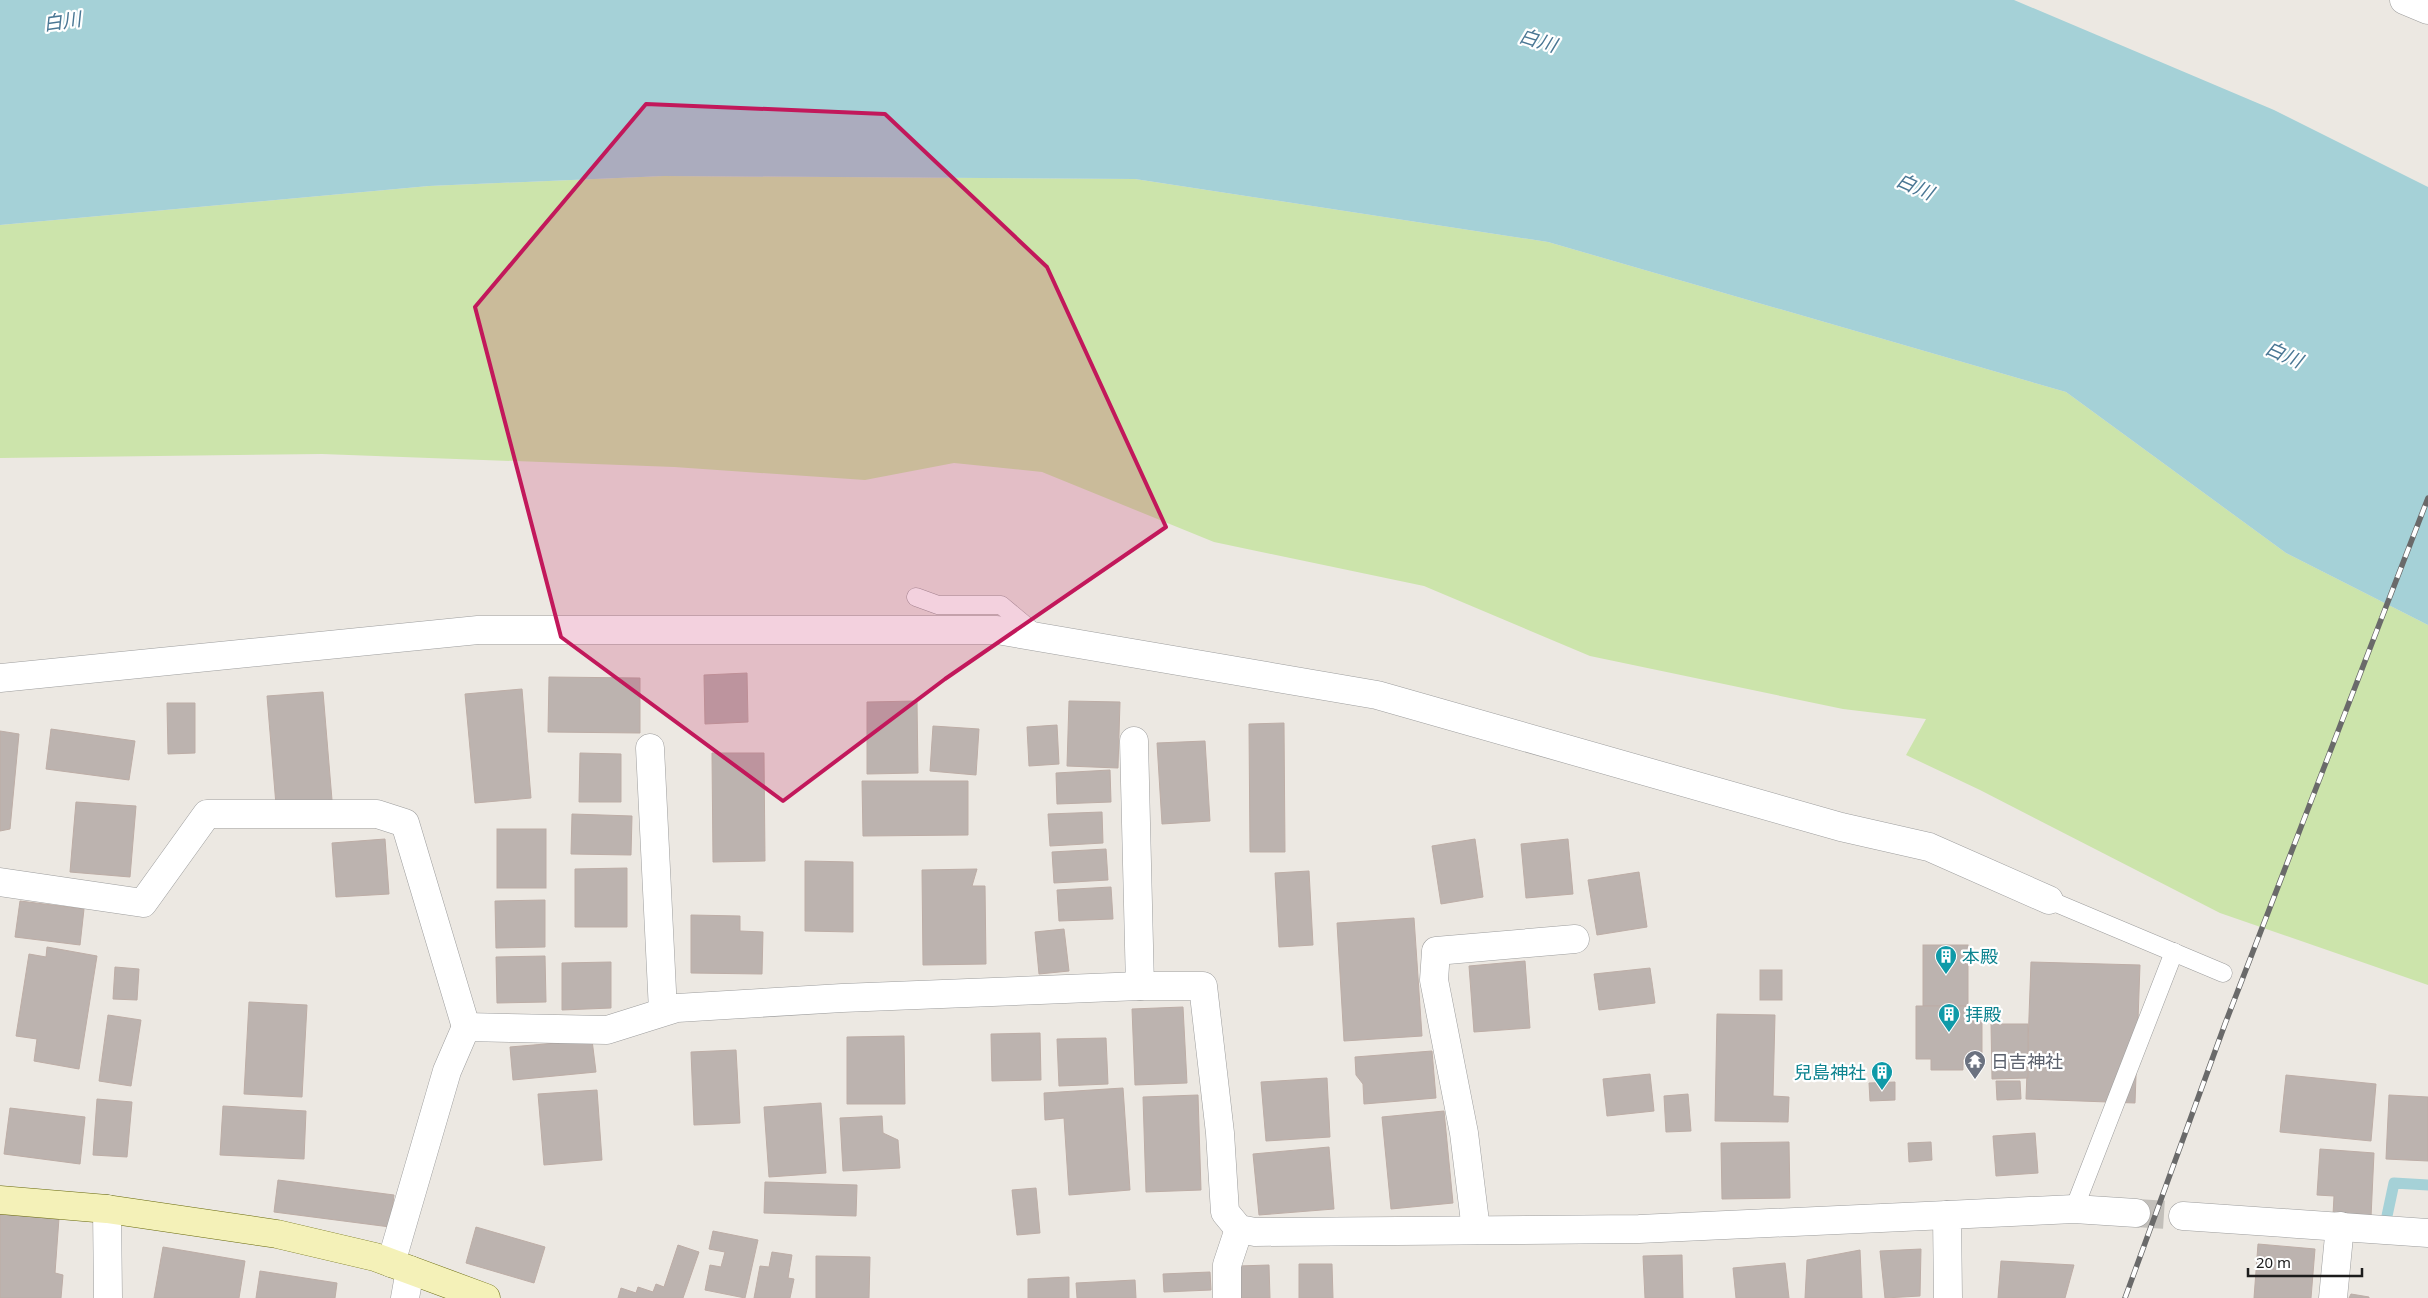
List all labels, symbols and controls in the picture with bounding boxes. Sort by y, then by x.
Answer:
water label: 白川 [41,5,85,37]
water label: 白川 [1516,22,1562,59]
water label: 白川 [1892,166,1939,206]
water label: 白川 [2261,334,2308,374]
building icon: 本殿 [1934,944,1958,975]
place label: 本殿 [1962,944,1998,968]
building icon: 拝殿 [1937,1002,1961,1033]
place label: 拝殿 [1965,1002,2001,1026]
temple icon: 日吉神社 [1963,1049,1987,1080]
place label: 日吉神社 [1991,1049,2063,1073]
place label: 兒島神社 [1794,1060,1866,1084]
building icon: 兒島神社 [1870,1060,1894,1091]
scale bar [2248,1246,2362,1278]
text: 20 m [2256,1252,2291,1272]

